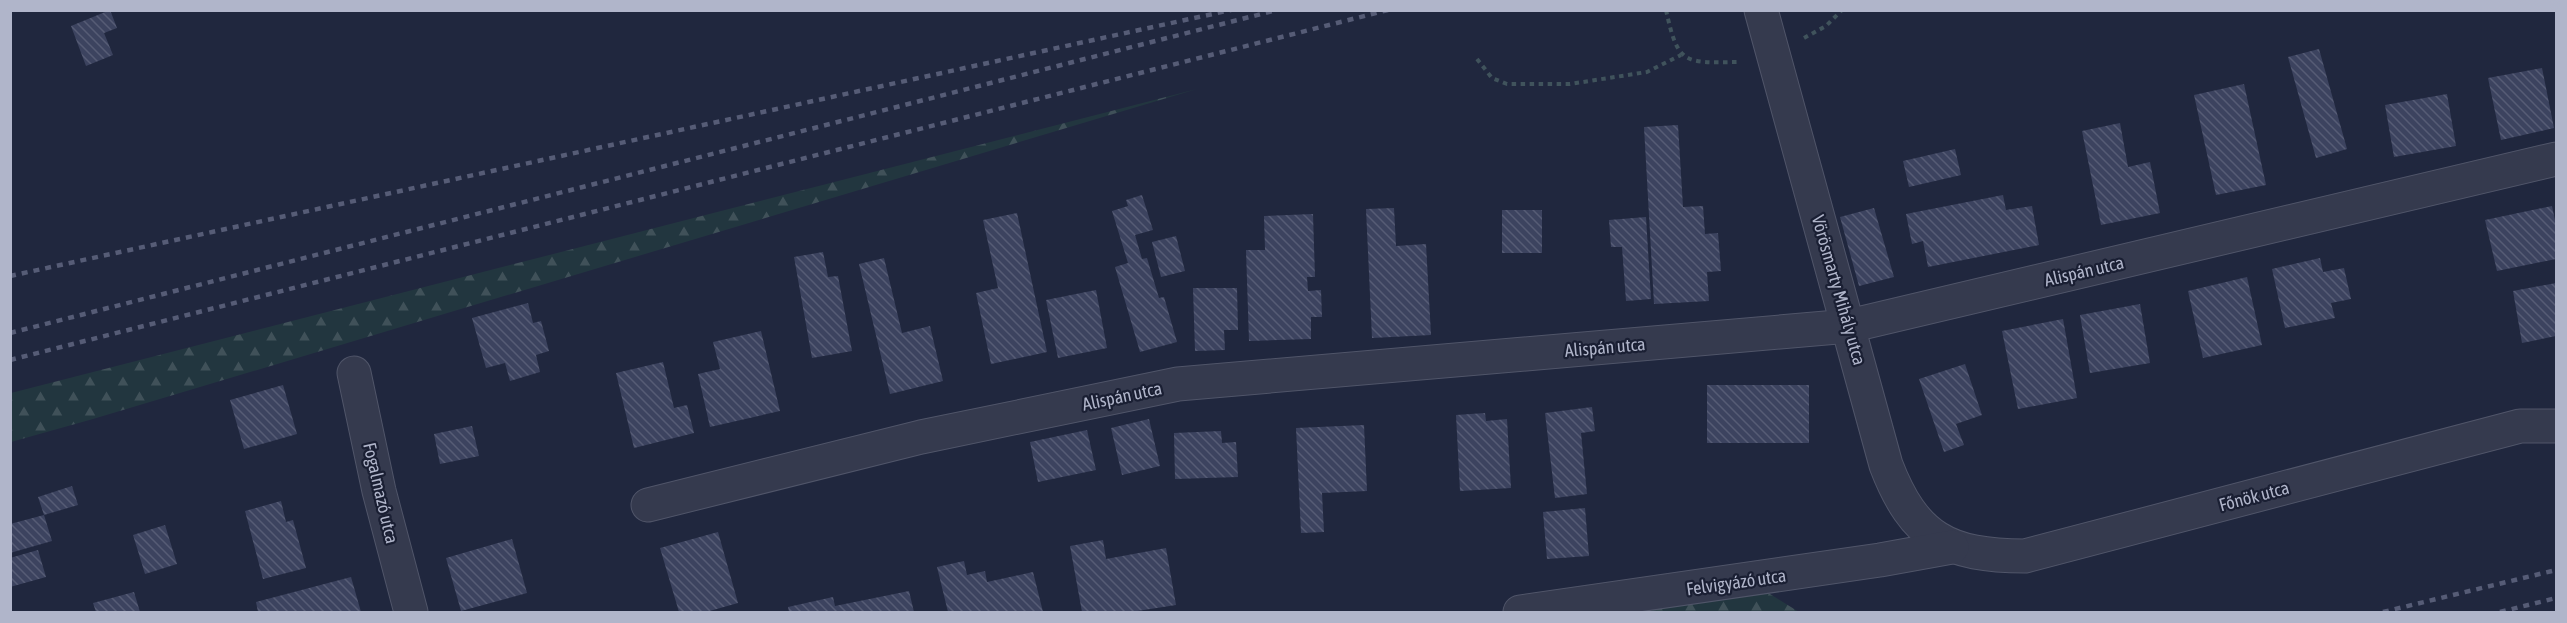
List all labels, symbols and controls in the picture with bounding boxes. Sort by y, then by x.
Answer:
street label: Vörösmarty Mihály utca [1808,213,1870,367]
street label: Alispán utca [2042,252,2126,290]
street label: Alispán utca [1564,333,1646,361]
street label: Alispán utca [1080,377,1164,415]
street label: Fogalmazó utca [359,440,403,546]
street label: Főnök utca [2217,477,2291,515]
street label: Felvigyázó utca [1685,565,1787,599]

